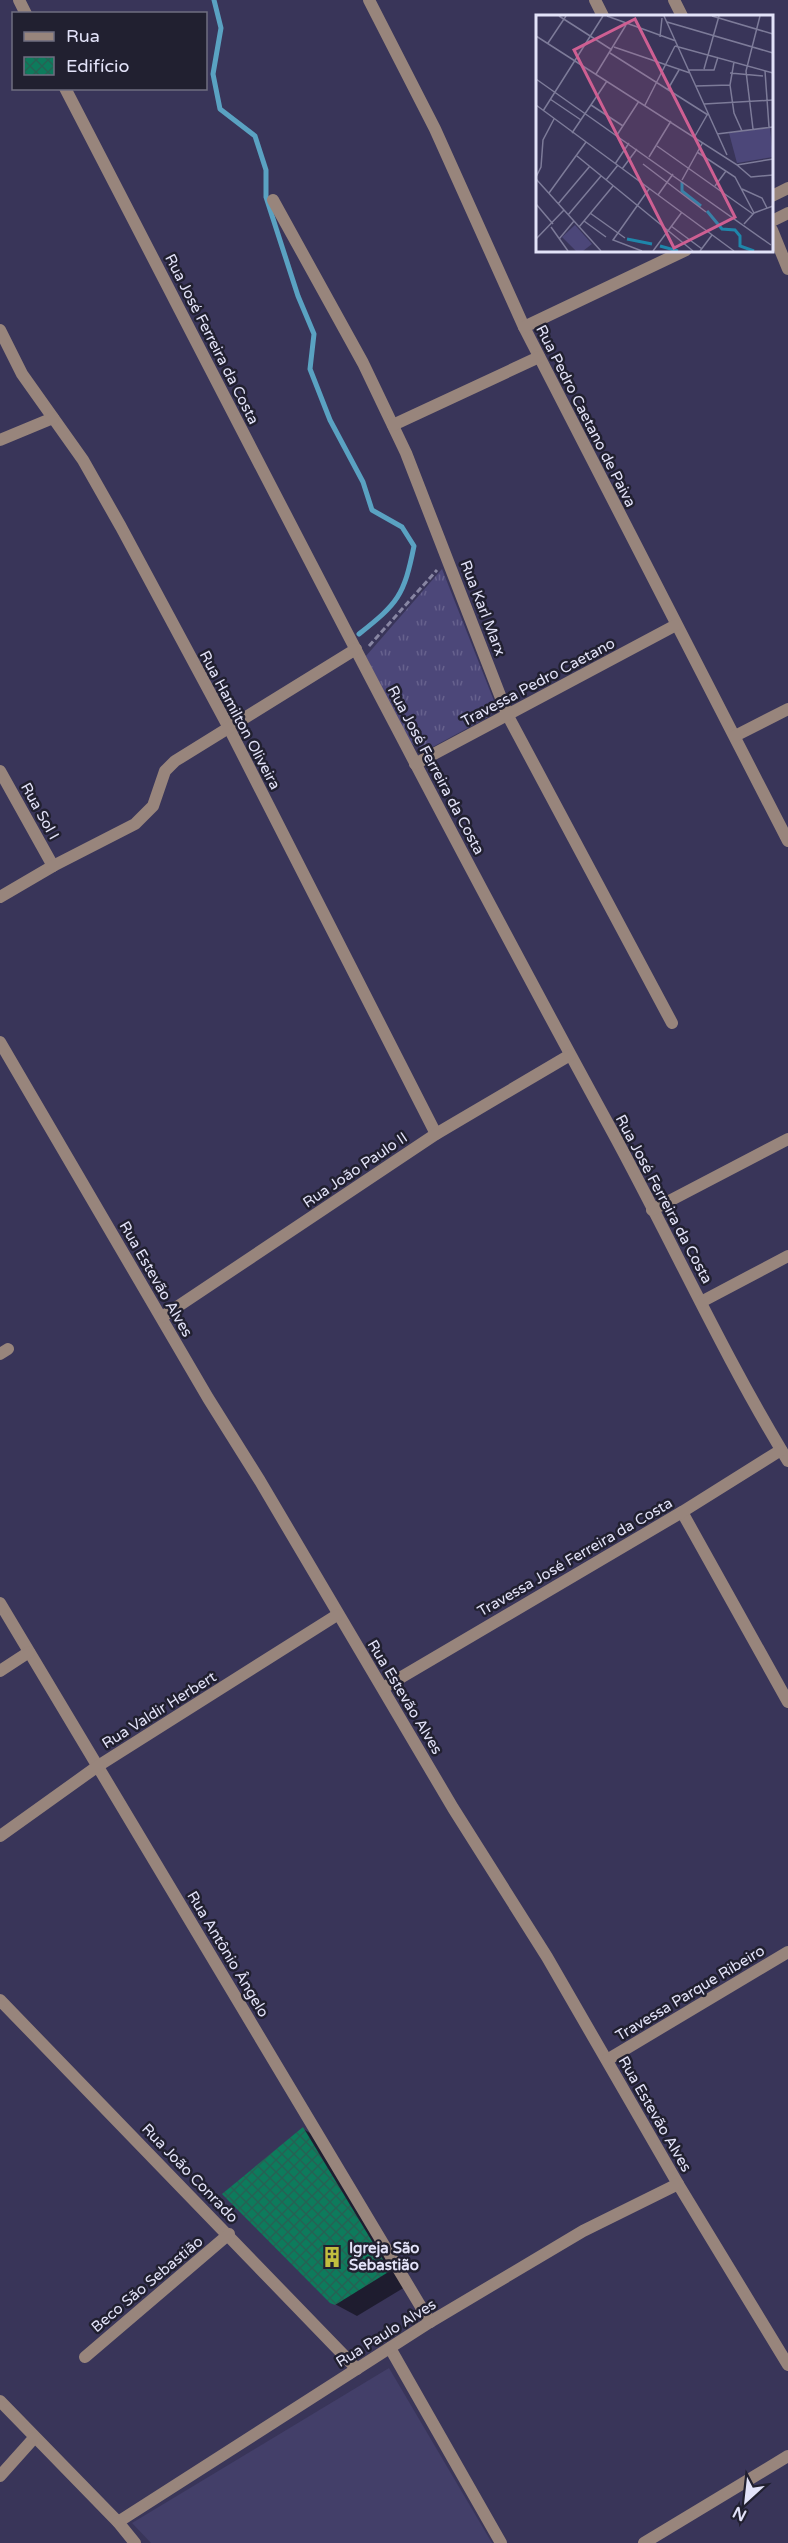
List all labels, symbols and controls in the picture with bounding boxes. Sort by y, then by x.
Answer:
legend [12,12,207,90]
inset map [536,15,773,252]
text: Rua [66,25,100,47]
text: Edifício [66,55,130,77]
street label: Rua José Ferreira da Costa [161,251,263,427]
street label: Rua Pedro Caetano de Paiva [532,322,640,510]
street label: Rua Karl Marx [457,558,509,658]
street label: Travessa Pedro Caetano [458,634,618,730]
street label: Rua Hamilton Oliveira [196,647,284,793]
street label: Rua José Ferreira da Costa [384,682,488,858]
street label: Rua Sol I [17,779,63,843]
street label: Rua José Ferreira da Costa [612,1111,716,1287]
street label: Rua João Paulo II [299,1128,411,1212]
street label: Rua Estevão Alves [116,1218,196,1340]
street label: Travessa José Ferreira da Costa [474,1494,676,1620]
street label: Rua Estevão Alves [364,1636,446,1758]
street label: Rua Valdir Herbert [98,1667,220,1752]
street label: Rua Antônio Ângelo [183,1888,273,2020]
street label: Travessa Parque Ribeiro [612,1941,768,2045]
street label: Rua Estevão Alves [615,2053,695,2175]
street label: Rua João Conrado [138,2120,242,2226]
street label: Beco São Sebastião [87,2232,207,2336]
place label: Igreja São Sebastião [349,2239,419,2274]
building icon: Igreja São Sebastião [320,2245,344,2269]
street label: Rua Paulo Alves [333,2295,439,2371]
north arrow [716,2471,776,2531]
text: N [729,2502,750,2525]

